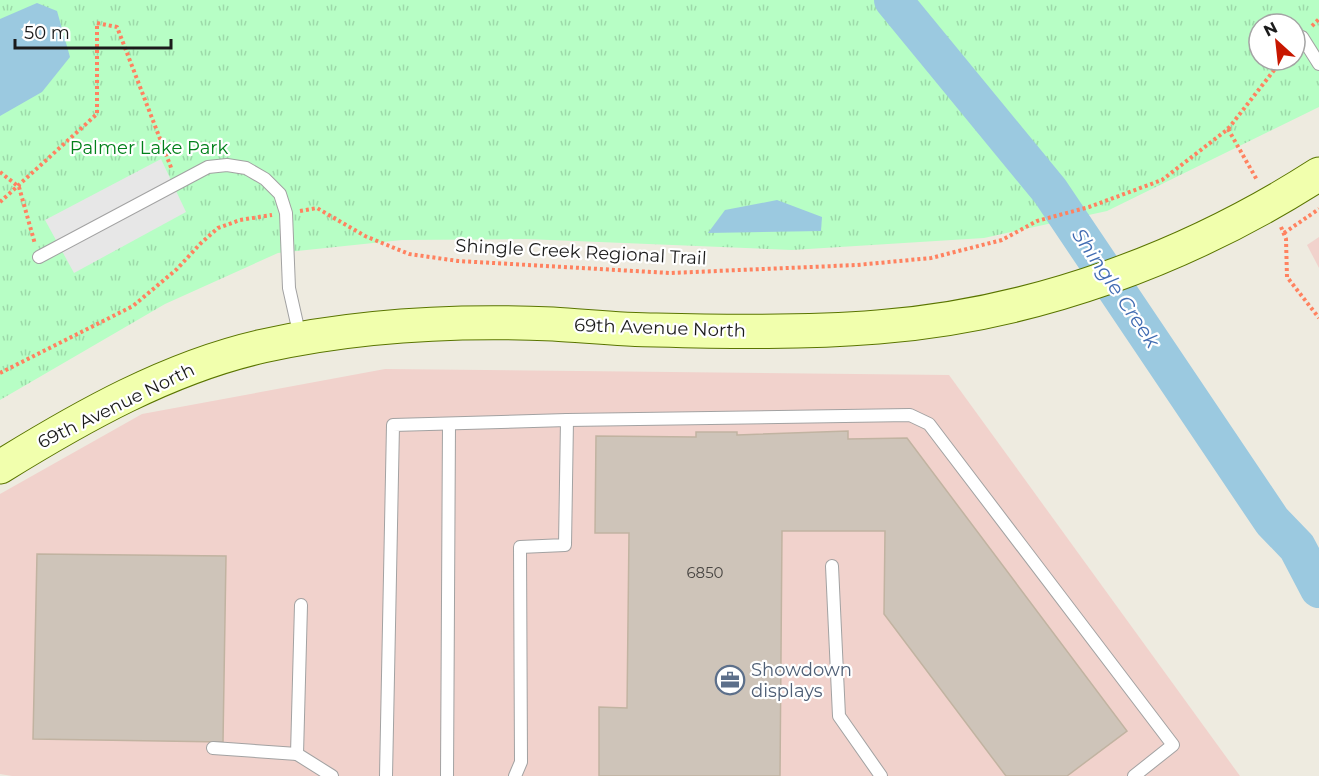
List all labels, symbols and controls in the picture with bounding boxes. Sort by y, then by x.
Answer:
scale bar [15,12,171,50]
north arrow [1247,12,1307,72]
text: N [1260,18,1280,40]
text: 50 m [24,22,70,44]
park label: Palmer Lake Park [70,137,228,159]
water label: Shingle Creek [1067,224,1166,353]
street label: Shingle Creek Regional Trail [455,234,707,270]
street label: 69th Avenue North [574,314,746,342]
street label: 69th Avenue North [34,358,198,454]
house number: 6850 [686,563,724,582]
place label: Showdown displays [751,659,852,702]
office icon: Showdown displays [714,664,746,696]

